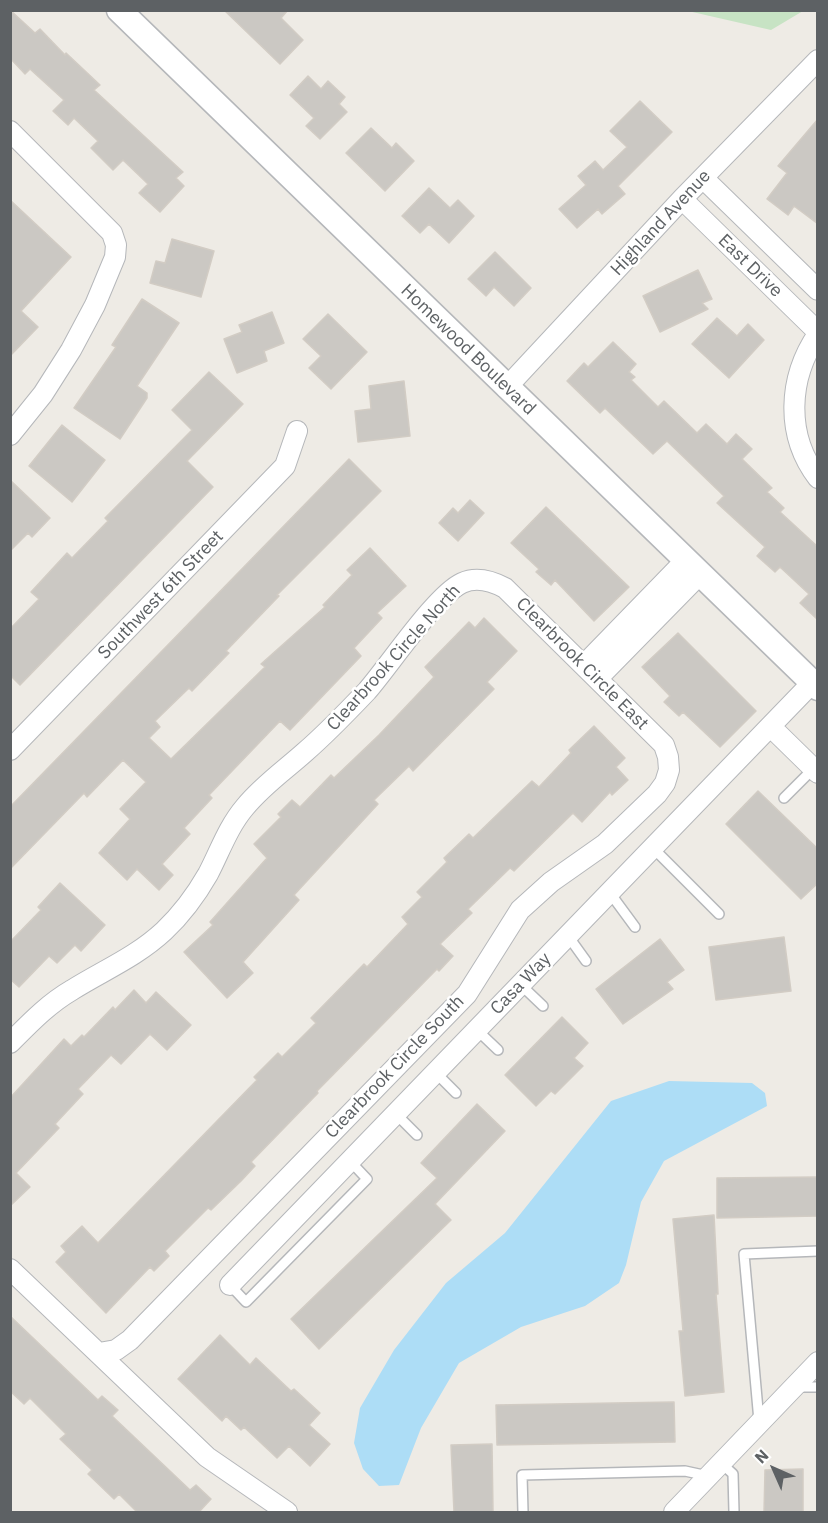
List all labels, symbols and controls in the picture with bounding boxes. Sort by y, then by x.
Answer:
street label: Highland Avenue [607,166,715,280]
street label: East Drive [713,230,787,302]
street label: Homewood Boulevard [396,280,540,420]
street label: Southwest 6th Street [94,526,228,664]
street label: Clearbrook Circle North [323,580,465,736]
street label: Clearbrook Circle East [511,593,653,735]
street label: Casa Way [486,949,556,1019]
street label: Clearbrook Circle South [321,991,469,1143]
north arrow [744,1439,804,1499]
text: N [750,1445,772,1467]

